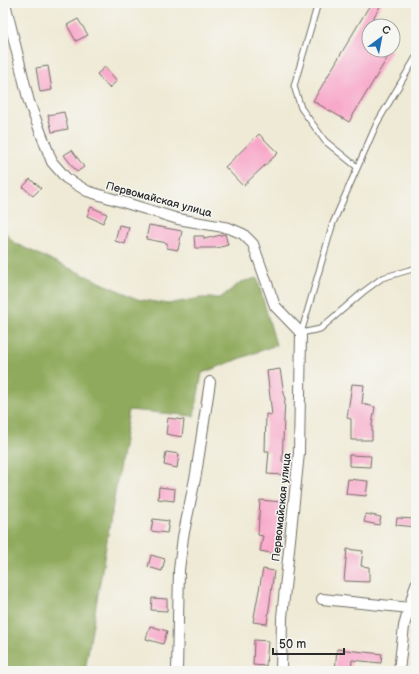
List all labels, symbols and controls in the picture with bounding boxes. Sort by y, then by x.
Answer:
north arrow [361,18,401,58]
text: С [379,22,393,38]
street label: Первомайская улица [104,179,214,220]
street label: Первомайская улица [269,452,294,562]
scale bar [273,630,344,656]
text: 50 m [279,637,306,652]

